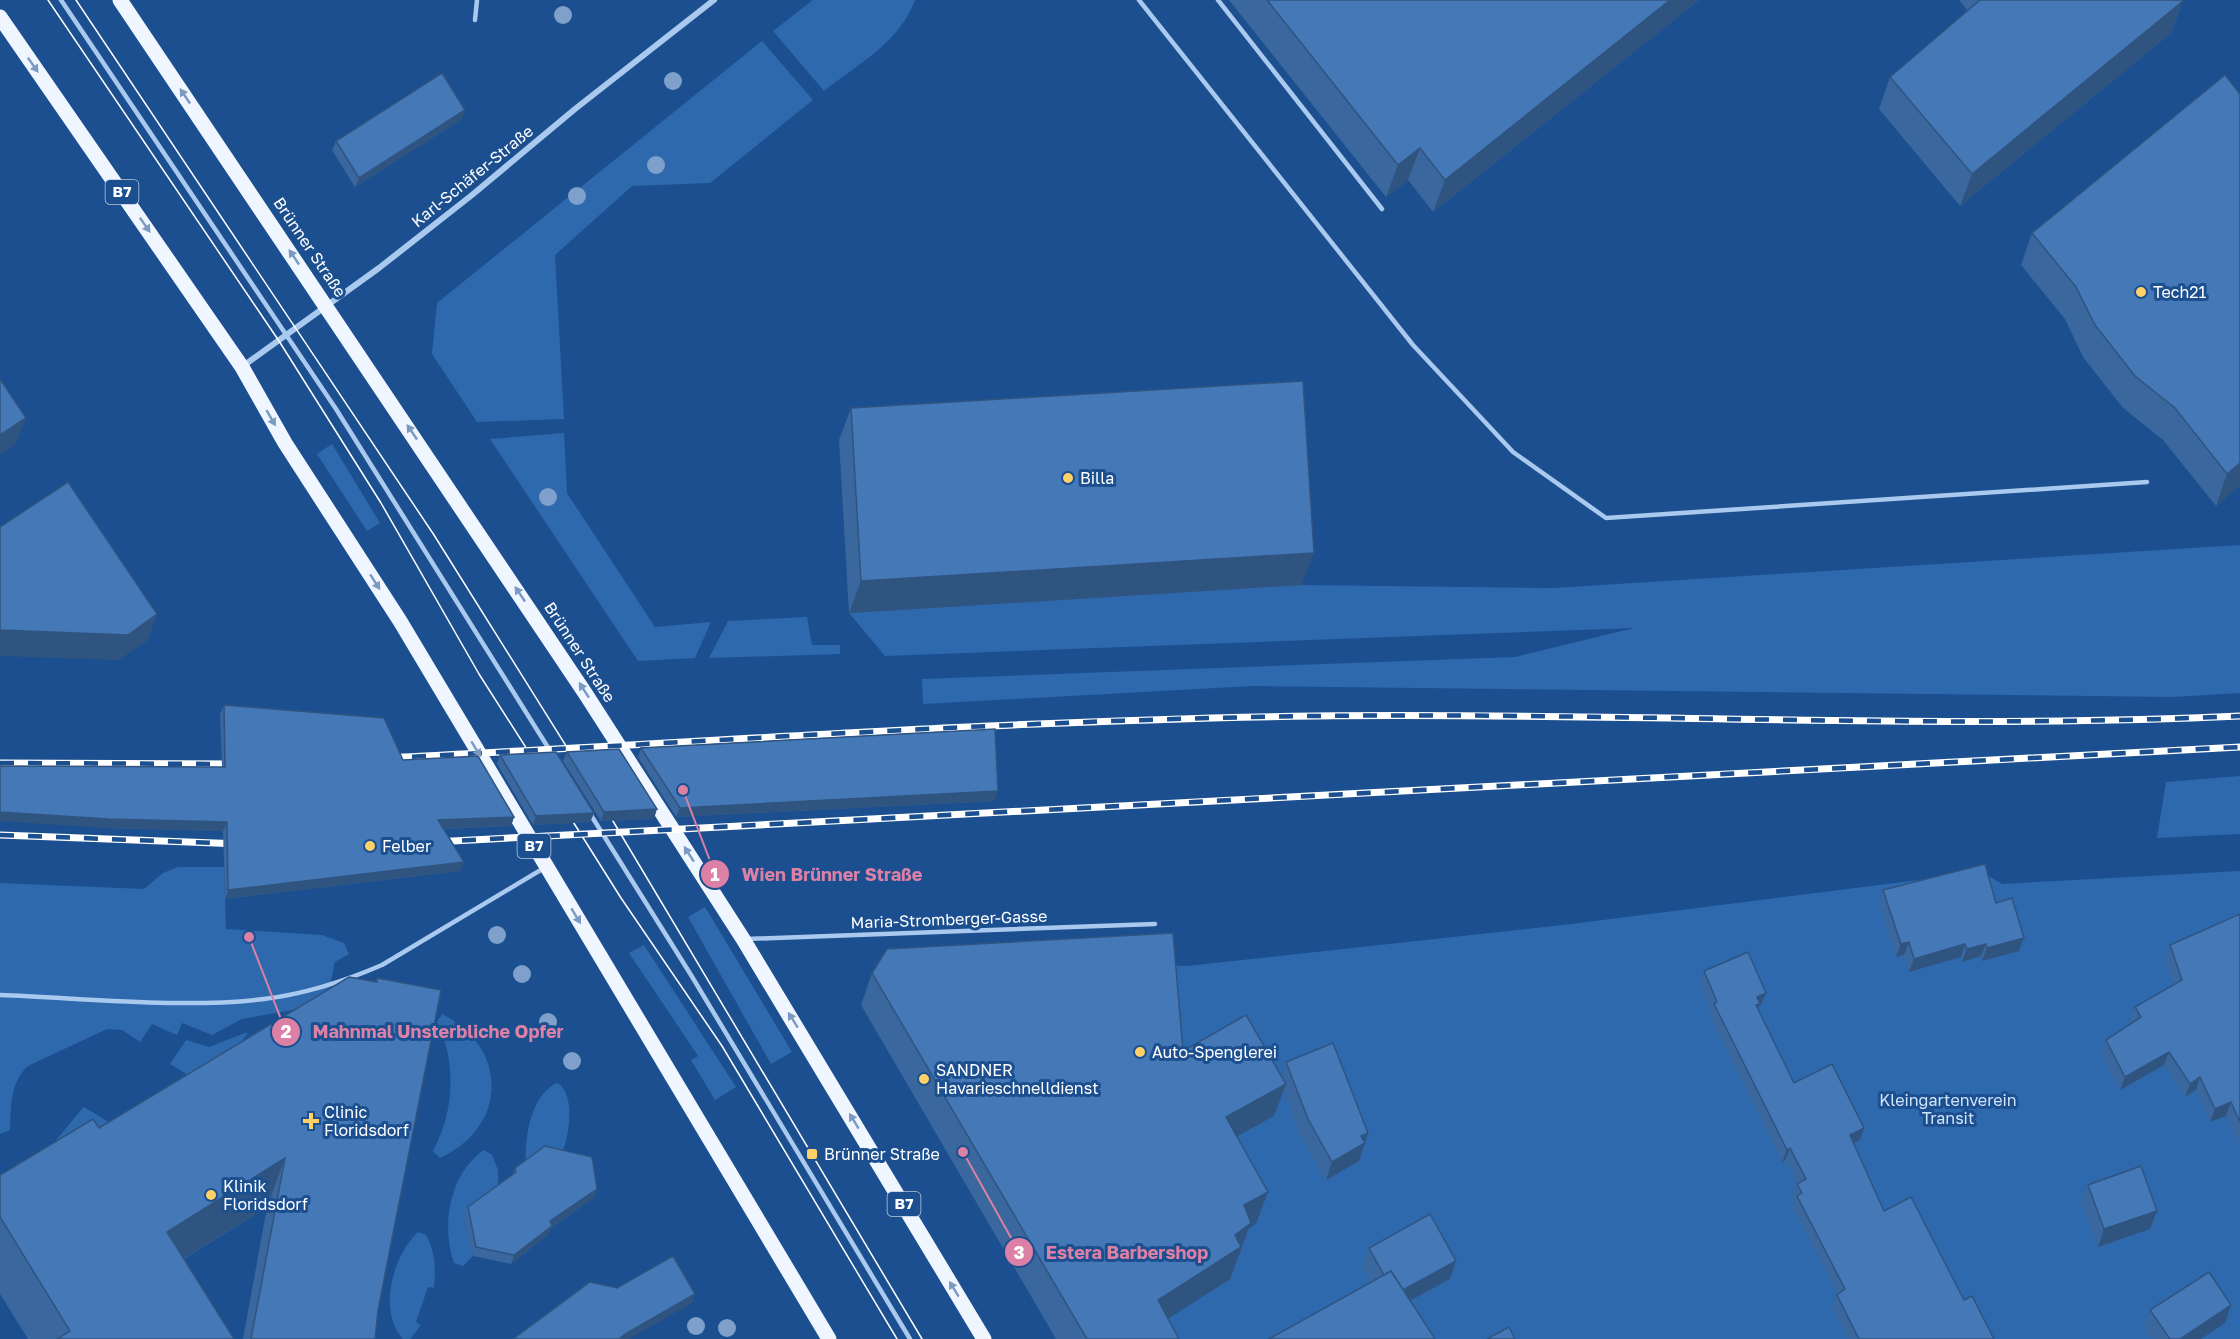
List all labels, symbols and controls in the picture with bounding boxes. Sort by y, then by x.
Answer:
one-way arrow [27,57,39,73]
one-way arrow [179,88,191,104]
street label: Karl-Schäfer-Straße [407,121,537,231]
road number: B7 [106,180,138,204]
street label: Brünner Straße [269,193,351,301]
one-way arrow [139,217,151,233]
one-way arrow [289,249,300,265]
place label: Tech21 [2153,282,2207,302]
marker: Tech21 [2134,285,2148,299]
one-way arrow [266,410,276,427]
one-way arrow [406,424,418,440]
place label: Billa [1080,468,1114,488]
marker: Billa [1061,471,1075,485]
one-way arrow [369,574,381,590]
one-way arrow [515,586,526,602]
street label: Brünner Straße [540,598,620,706]
one-way arrow [578,682,589,699]
one-way arrow [471,741,482,757]
road number: B7 [518,834,550,858]
place label: Felber [382,836,431,856]
marker: Felber [363,839,377,853]
one-way arrow [683,847,695,863]
callout: Wien Brünner Straße [700,856,935,892]
text: 1 [710,863,720,885]
text: Wien Brünner Straße [742,863,923,885]
street label: Maria-Stromberger-Gasse [850,906,1048,932]
one-way arrow [571,908,582,924]
one-way arrow [787,1012,798,1028]
callout: Mahnmal Unsterbliche Opfer [271,1014,576,1050]
text: 2 [281,1020,292,1042]
text: Mahnmal Unsterbliche Opfer [312,1020,564,1042]
place label: Auto-Spenglerei [1152,1042,1277,1062]
marker: Auto-Spenglerei [1133,1045,1147,1059]
place label: SANDNER Havarieschnelldienst [936,1060,1099,1098]
marker: SANDNER Havarieschnelldienst [917,1072,931,1086]
park label: Kleingartenverein Transit [1879,1090,2017,1128]
place label: Clinic Floridsdorf [324,1102,409,1140]
marker: Clinic Floridsdorf [302,1112,320,1130]
one-way arrow [849,1113,860,1129]
place label: Brünner Straße [824,1144,940,1164]
marker: Brünner Straße [805,1147,819,1161]
place label: Klinik Floridsdorf [223,1176,308,1214]
marker: Klinik Floridsdorf [204,1188,218,1202]
road number: B7 [888,1192,920,1216]
callout: Estera Barbershop [1004,1234,1220,1270]
text: 3 [1014,1241,1025,1263]
text: Estera Barbershop [1046,1241,1208,1263]
one-way arrow [949,1281,960,1297]

